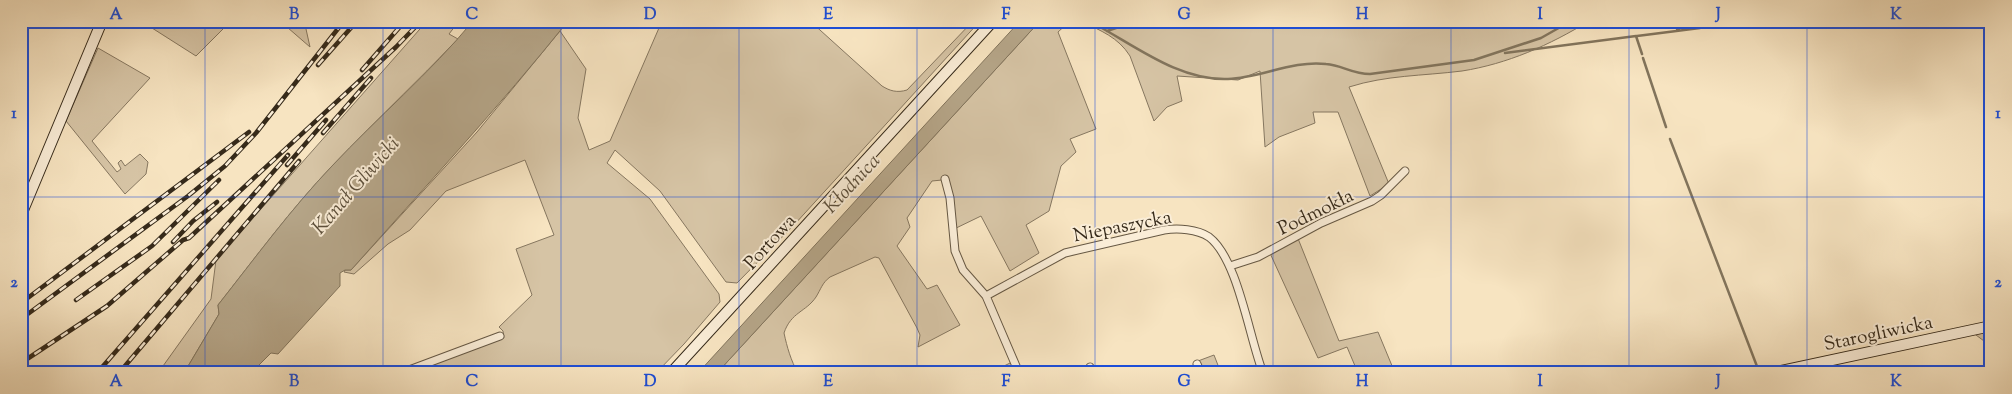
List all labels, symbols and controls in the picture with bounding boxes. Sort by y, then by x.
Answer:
text: A [110,4,123,27]
text: B [289,4,299,27]
text: C [466,4,479,27]
text: D [644,4,657,27]
text: E [823,4,833,27]
text: F [1002,4,1011,27]
text: G [1177,4,1191,27]
text: H [1356,4,1369,27]
text: I [1537,4,1543,27]
text: J [1714,4,1721,27]
text: K [1890,4,1902,27]
text: 1 [11,103,17,126]
text: 1 [1995,103,2001,126]
water label: Kanał Gliwicki [306,131,407,242]
water label: Kłodnica [817,148,888,221]
street label: Podmokła [1274,183,1359,243]
street label: Niepaszycka [1071,205,1174,250]
street label: Portowa [738,209,803,277]
text: 2 [10,272,18,295]
text: 2 [1994,272,2002,295]
street label: Starogliwicka [1822,310,1936,359]
text: A [110,371,123,394]
text: B [289,371,299,394]
text: C [466,371,479,394]
text: D [644,371,657,394]
text: E [823,371,833,394]
text: F [1002,371,1011,394]
text: G [1177,371,1191,394]
text: H [1356,371,1369,394]
text: I [1537,371,1543,394]
text: J [1714,371,1721,394]
text: K [1890,371,1902,394]

